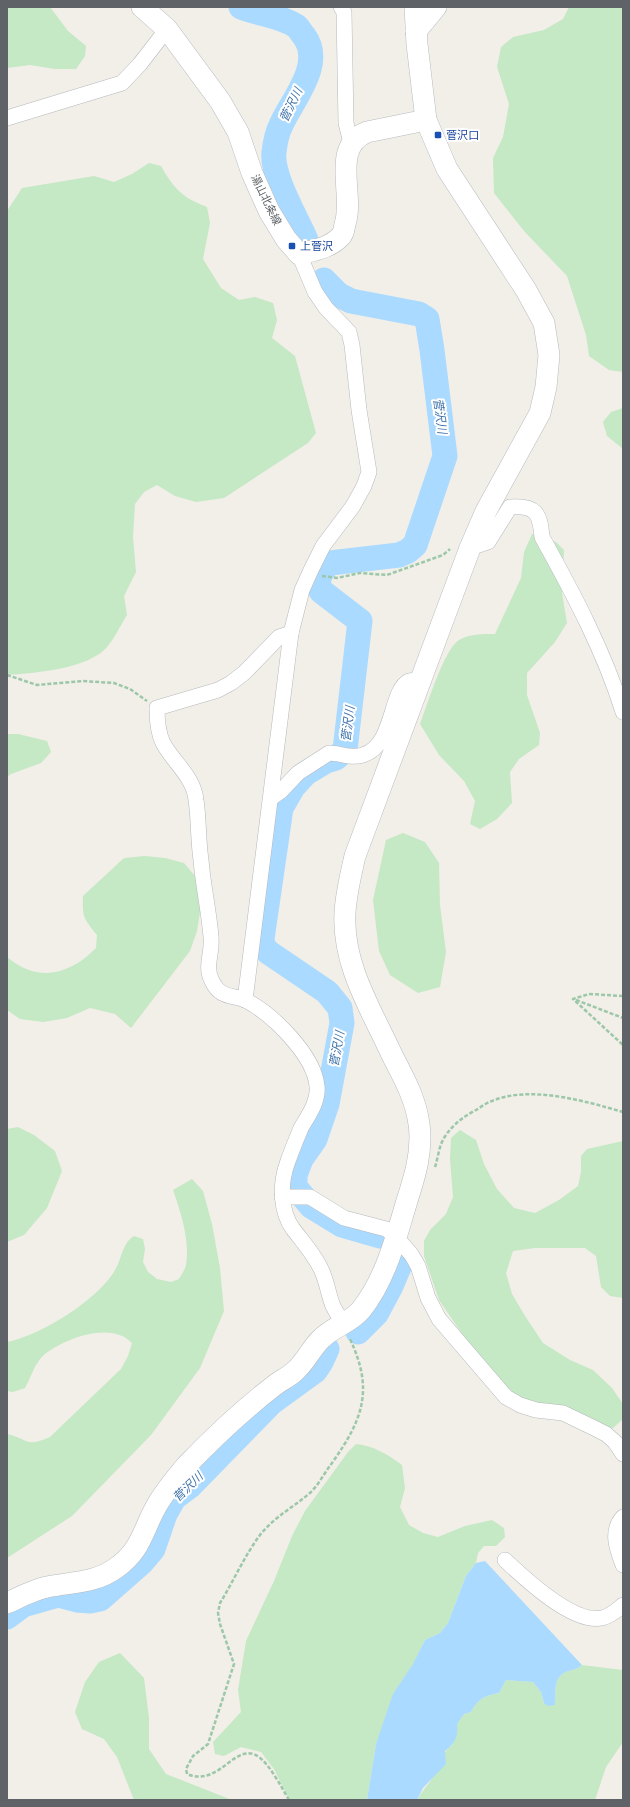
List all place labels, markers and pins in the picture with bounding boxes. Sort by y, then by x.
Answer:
place label: 菅沢口 [446,129,479,142]
marker: 菅沢口 [433,130,443,140]
place label: 上菅沢 [300,240,333,253]
marker: 上菅沢 [287,241,297,251]

